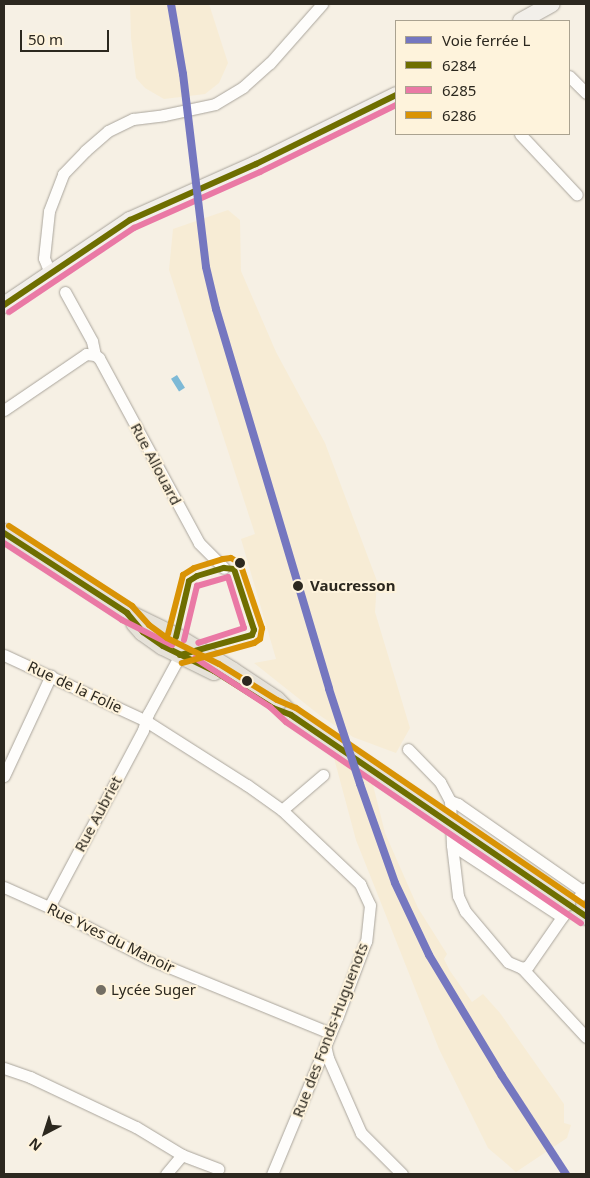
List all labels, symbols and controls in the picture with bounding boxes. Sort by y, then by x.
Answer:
scale bar [22,20,111,52]
legend [395,20,570,135]
text: 50 m [28,29,63,49]
text: Voie ferrée L [442,30,530,50]
text: 6284 [442,55,476,75]
text: 6285 [442,80,476,100]
text: 6286 [442,105,476,125]
street label: Rue Allouard [127,420,185,508]
unlabelled marker [235,558,245,568]
marker: Vaucresson [289,577,307,595]
place label: Vaucresson [310,577,395,595]
street label: Rue de la Folie [25,657,125,717]
unlabelled marker [242,676,252,686]
street label: Rue Aubriet [71,773,125,855]
street label: Rue Yves du Manoir [44,899,178,977]
street label: Rue des Fonds-Huguenots [288,940,372,1120]
place label: Lycée Suger [111,981,196,999]
marker: Lycée Suger [95,984,107,996]
north arrow [20,1108,70,1158]
text: N [25,1134,46,1156]

